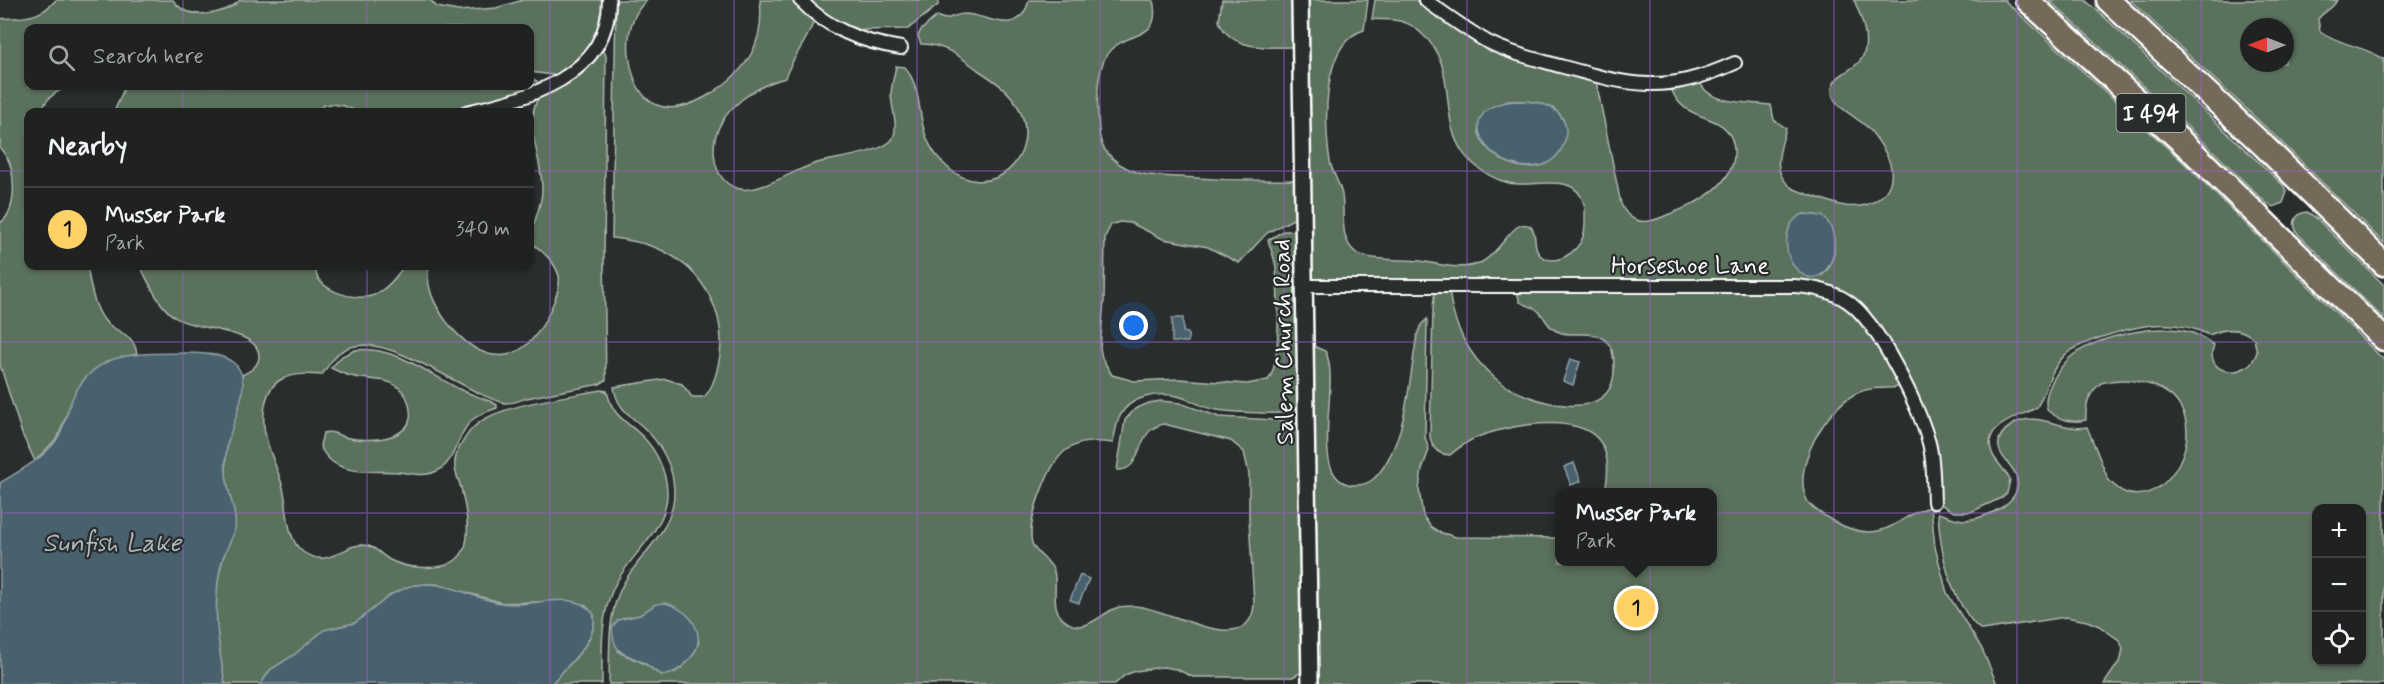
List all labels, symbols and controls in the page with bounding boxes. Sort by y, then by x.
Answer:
north arrow [2240,18,2294,72]
search box [24,24,534,90]
icon: search [45,41,78,74]
text: Search here [93,43,204,71]
road number: I 494 [2116,94,2186,132]
text: Nearby [48,130,127,164]
text: Musser Park [105,202,225,230]
text: 1 [63,216,72,243]
text: 340 m [455,216,510,243]
text: Park [105,230,145,257]
street label: Salem Church Road [1267,239,1302,445]
street label: Horseshoe Lane [1611,251,1769,282]
your location [1119,311,1148,340]
popup [1555,488,1717,566]
text: Musser Park [1576,500,1696,528]
map controls [2312,504,2366,666]
button: + [2312,504,2366,558]
water label: Sunfish Lake [43,527,183,561]
text: Park [1576,528,1616,555]
button: − [2312,558,2366,612]
pin: 1 [1616,586,1656,630]
button: locate [2312,612,2366,666]

